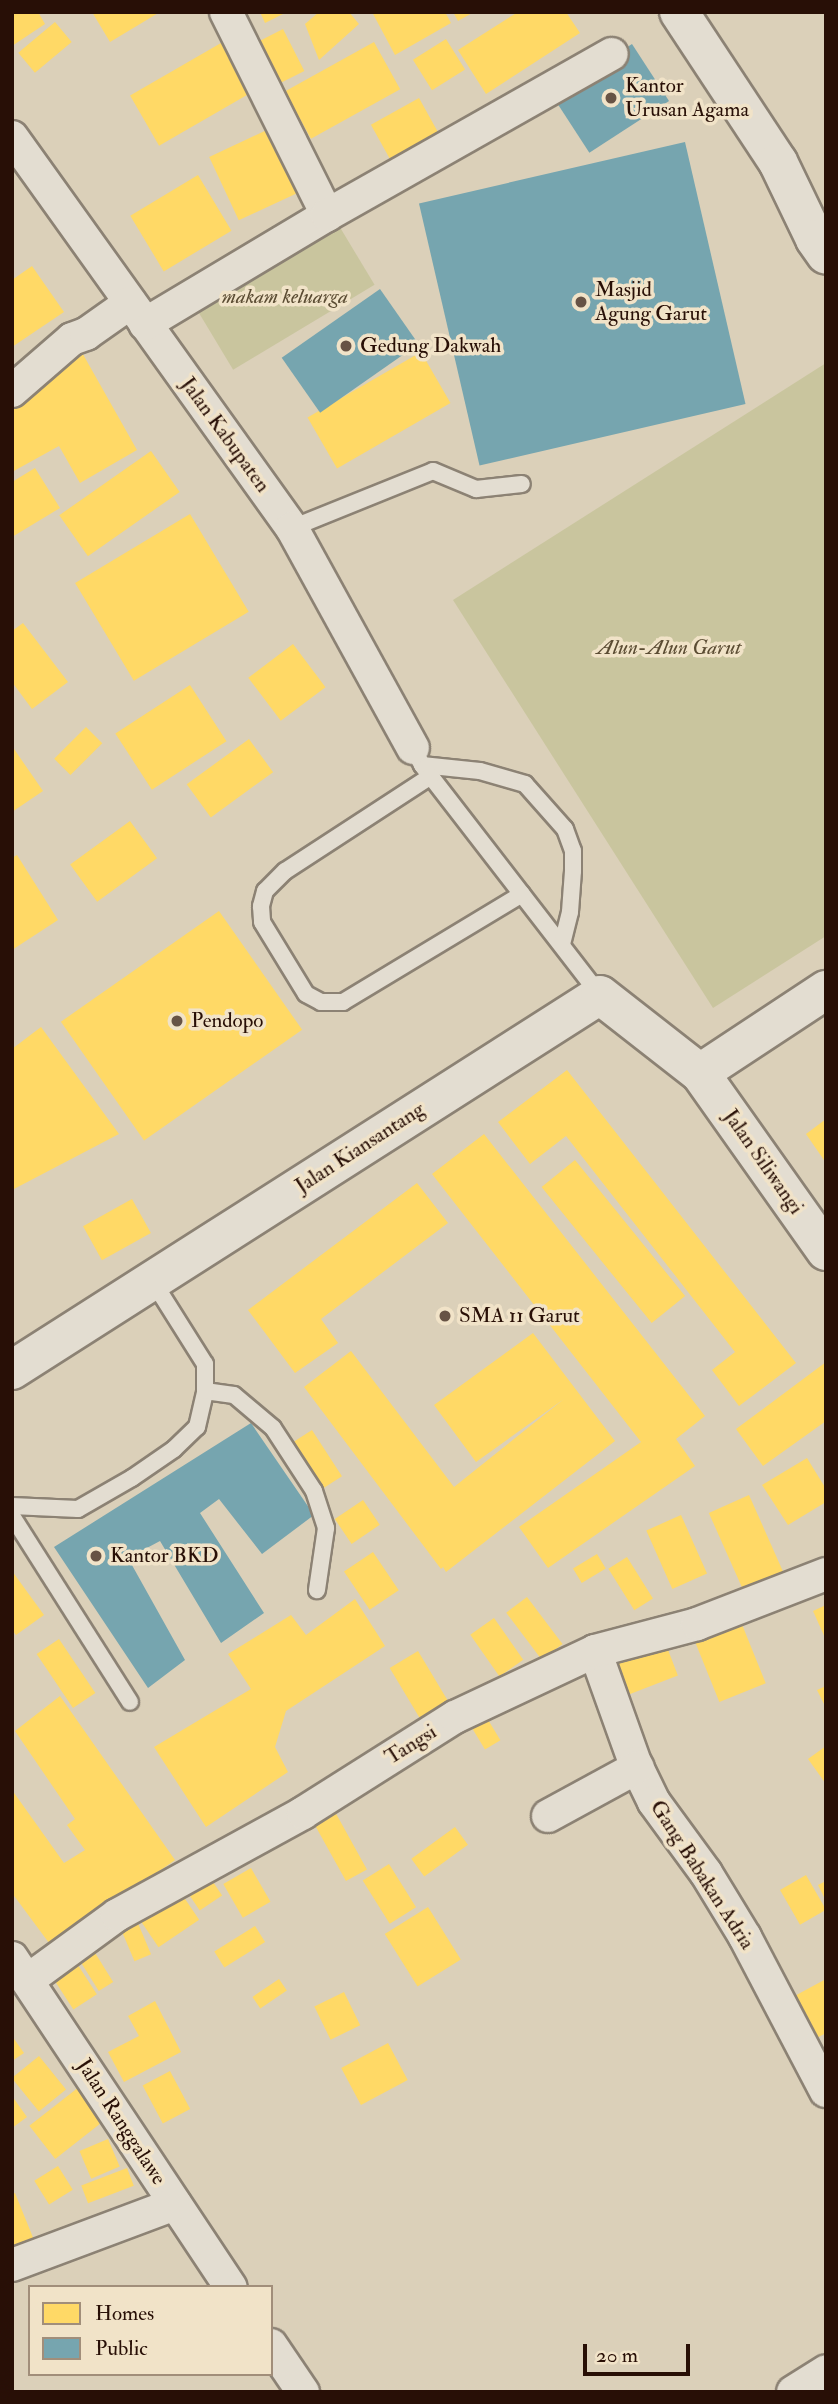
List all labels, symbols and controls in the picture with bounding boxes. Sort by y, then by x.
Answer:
place label: Kantor Urusan Agama [625,73,749,123]
marker: Kantor Urusan Agama [603,90,619,106]
place label: Masjid Agung Garut [595,277,707,327]
park label: makam keluarga [222,284,348,310]
marker: Masjid Agung Garut [573,294,589,310]
place label: Gedung Dakwah [360,333,501,359]
marker: Gedung Dakwah [338,338,354,354]
street label: Jalan Kabupaten [175,373,275,497]
park label: Alun-Alun Garut [597,635,741,661]
place label: Pendopo [191,1008,263,1034]
marker: Pendopo [169,1013,185,1029]
street label: Jalan Kiansantang [291,1097,429,1199]
street label: Jalan Siliwangi [718,1105,808,1219]
place label: SMA 11 Garut [459,1303,580,1329]
marker: SMA 11 Garut [437,1308,453,1324]
place label: Kantor BKD [110,1543,219,1569]
marker: Kantor BKD [88,1548,104,1564]
street label: Tangsi [381,1720,441,1770]
street label: Gang Babakan Adria [644,1796,760,1954]
street label: Jalan Ranggalawe [71,2054,171,2190]
legend [28,2285,273,2376]
text: Homes [95,2300,154,2327]
scale bar [586,2330,693,2374]
text: Public [95,2335,148,2362]
text: 20 m [596,2342,638,2369]

